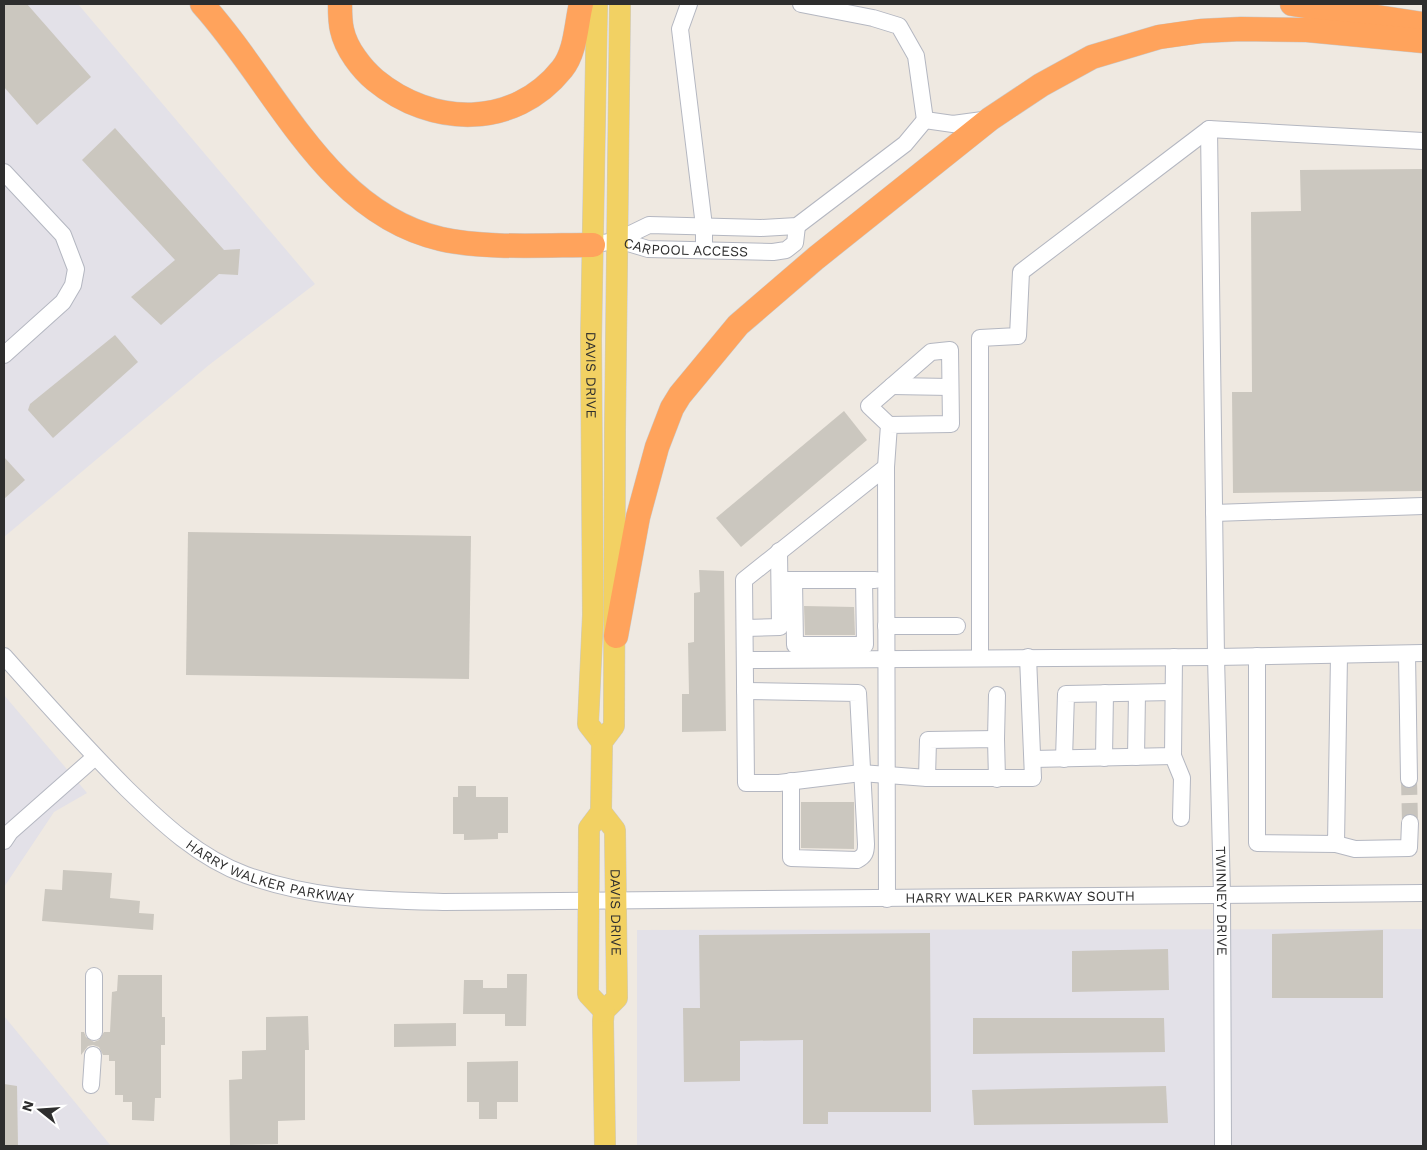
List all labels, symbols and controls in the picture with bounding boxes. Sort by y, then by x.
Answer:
street label: CARPOOL ACCESS [622,234,748,259]
street label: DAVIS DRIVE [583,331,600,418]
street label: HARRY WALKER PARKWAY [183,836,355,906]
street label: TWINNEY DRIVE [1213,846,1230,956]
street label: DAVIS DRIVE [607,869,624,956]
street label: HARRY WALKER PARKWAY SOUTH [905,888,1135,906]
north arrow [15,1085,65,1135]
text: N [18,1099,37,1113]

